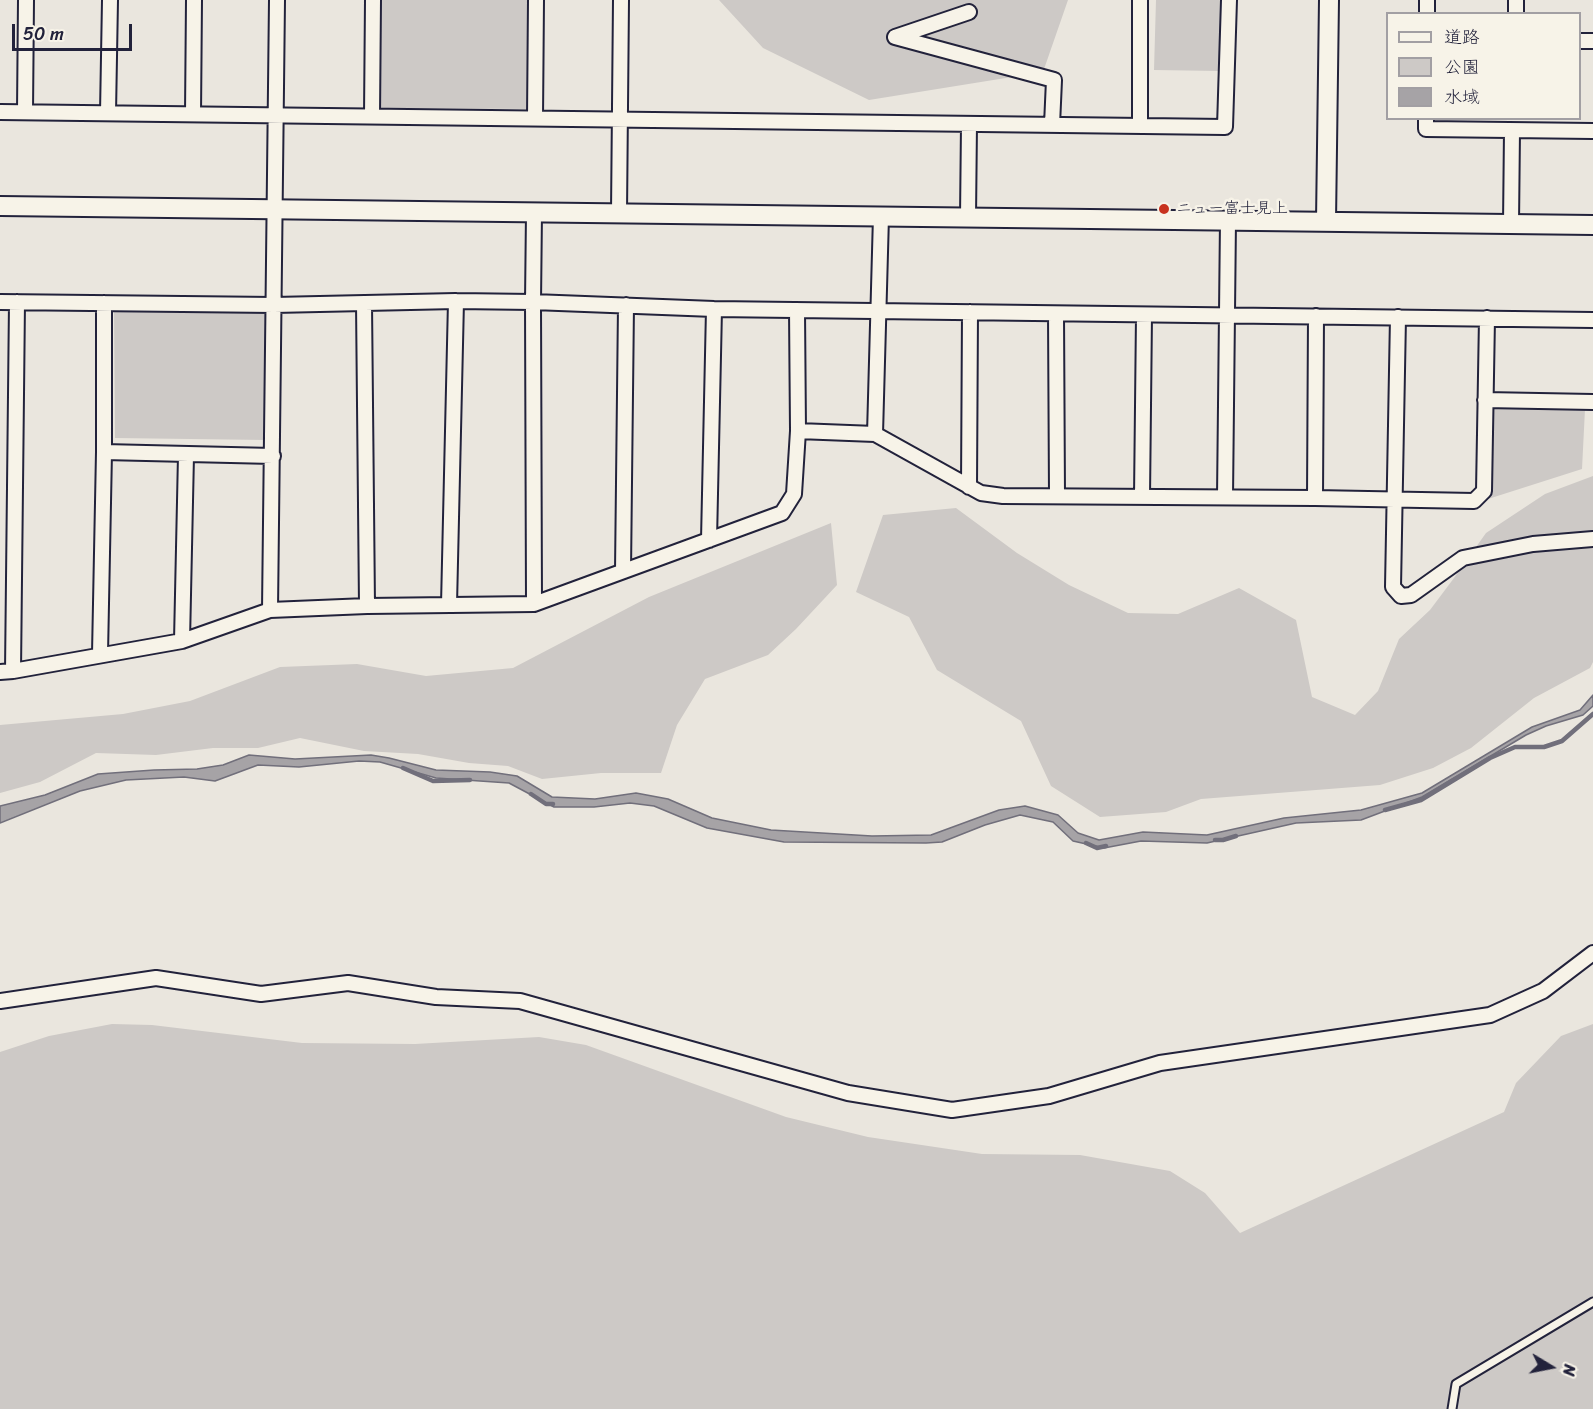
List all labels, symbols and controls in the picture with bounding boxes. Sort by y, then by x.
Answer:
scale bar [15,12,135,50]
legend [1386,12,1581,120]
text: 50 m [23,18,64,50]
text: 道路 [1444,21,1480,53]
text: 公園 [1444,51,1480,83]
text: 水域 [1444,81,1480,113]
place label: ニュー富士見上 [1176,199,1288,219]
marker: ニュー富士見上 [1157,202,1171,216]
north arrow [1521,1337,1581,1397]
text: N [1554,1362,1584,1378]

